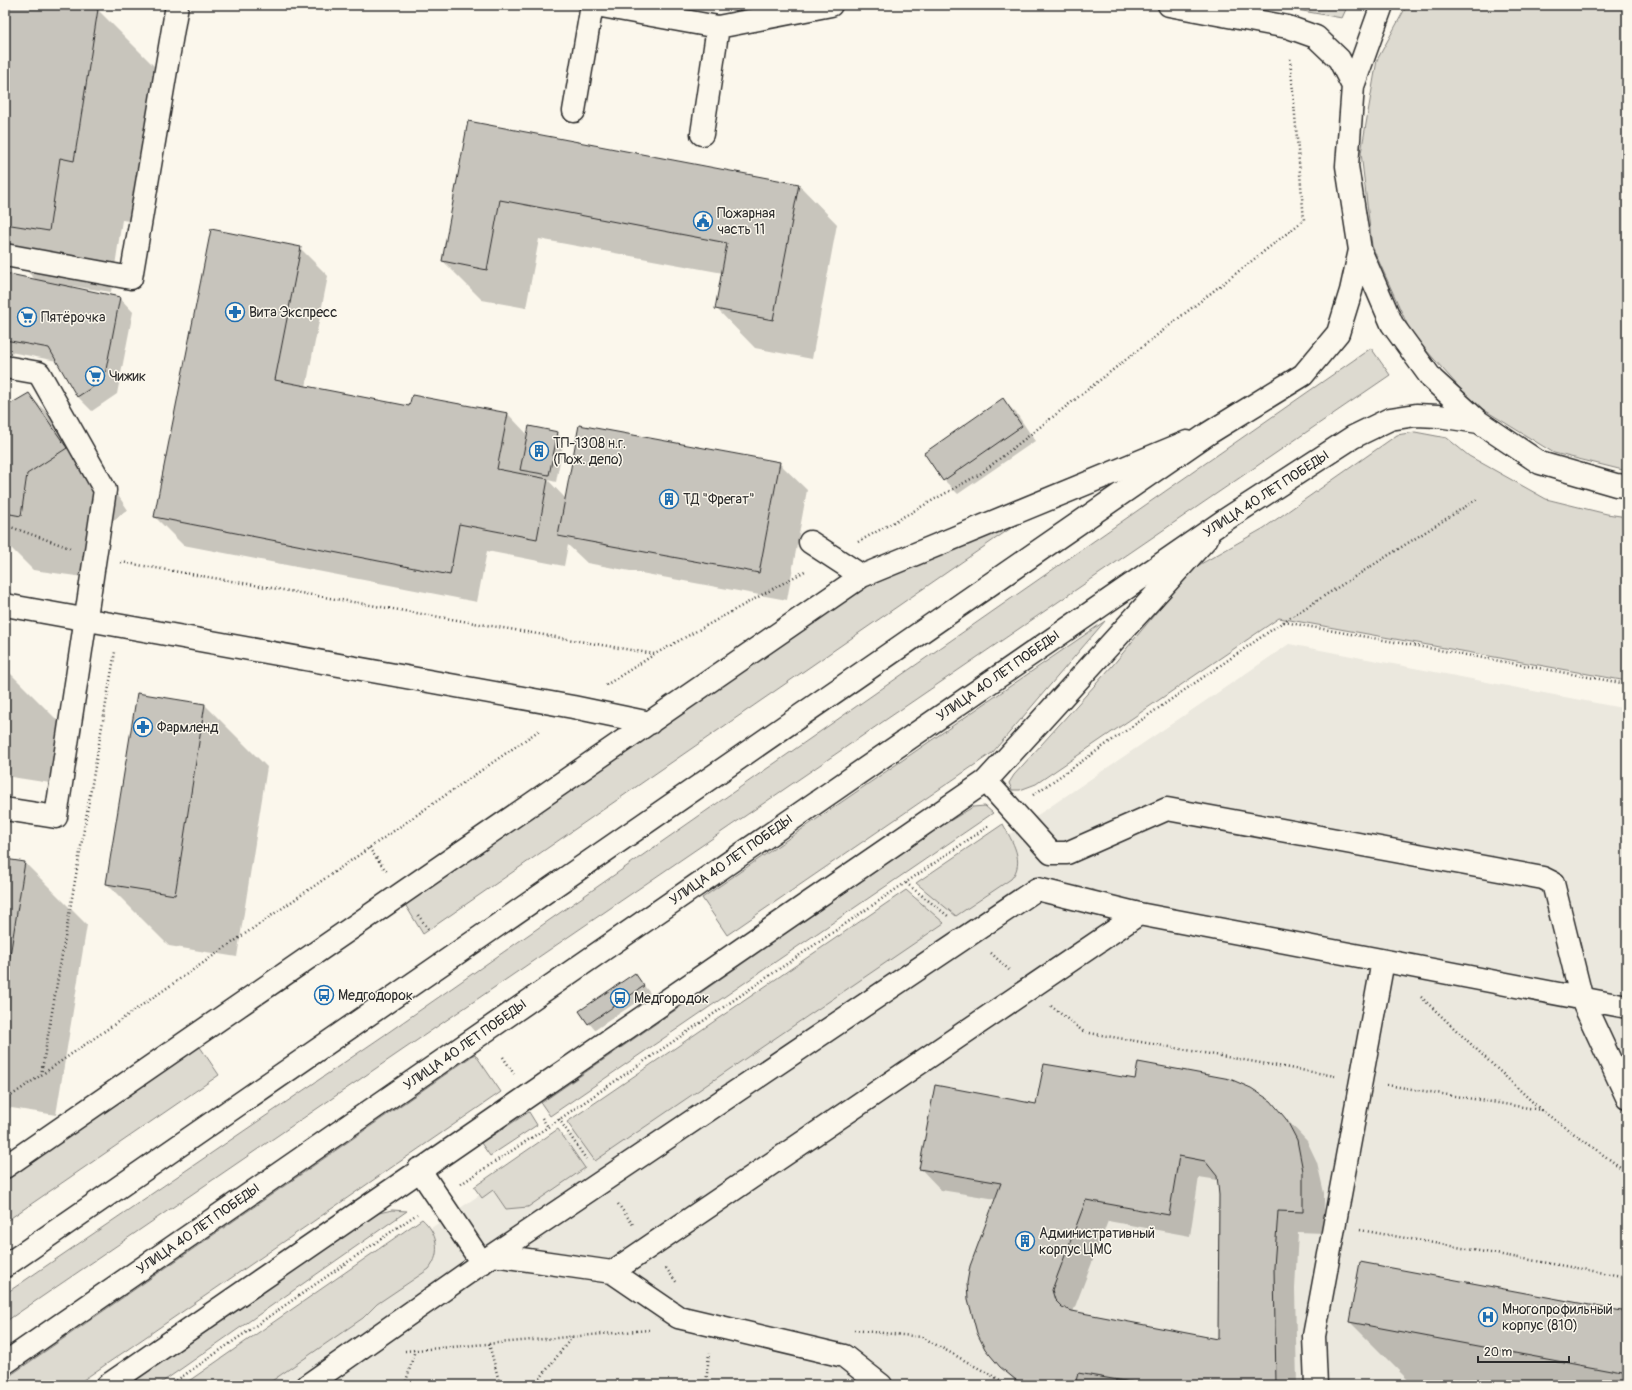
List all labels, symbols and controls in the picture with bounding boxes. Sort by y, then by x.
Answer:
place label: Пожарная часть 11 [717,205,775,238]
public building icon: Пожарная часть 11 [692,210,714,232]
pharmacy icon: Вита Экспресс [224,301,246,323]
place label: Вита Экспресс [249,304,337,321]
supermarket icon: Пятёрочка [16,306,38,328]
place label: Пятёрочка [41,309,105,326]
supermarket icon: Чижик [84,365,106,387]
place label: Чижик [109,368,146,385]
place label: ТП-1308 н.г. (Пож. депо) [553,435,626,468]
building icon: ТП-1308 н.г. (Пож. депо) [528,440,550,462]
street label: УЛИЦА 40 ЛЕТ ПОБЕДЫ [1200,447,1332,541]
building icon: ТД "Фрегат" [658,488,680,510]
place label: ТД "Фрегат" [683,491,755,508]
street label: УЛИЦА 40 ЛЕТ ПОБЕДЫ [933,627,1063,725]
pharmacy icon: Фармленд [132,716,154,738]
place label: Фармленд [157,719,219,736]
street label: УЛИЦА 40 ЛЕТ ПОБЕДЫ [666,811,796,909]
bus stop icon: Медгодорок [313,984,335,1006]
place label: Медгодорок [338,987,413,1004]
bus stop icon: Медгородок [609,987,631,1009]
place label: Медгородок [634,990,709,1007]
street label: УЛИЦА 40 ЛЕТ ПОБЕДЫ [400,996,530,1094]
street label: УЛИЦА 40 ЛЕТ ПОБЕДЫ [133,1180,263,1278]
place label: Административный корпус ЦМС [1039,1225,1155,1258]
building icon: Административный корпус ЦМС [1014,1230,1036,1252]
place label: Многопрофильный корпус (810) [1502,1301,1613,1334]
hospital icon: Многопрофильный корпус (810) [1477,1306,1499,1328]
scale bar [1478,1338,1569,1364]
text: 20 m [1484,1345,1513,1360]

